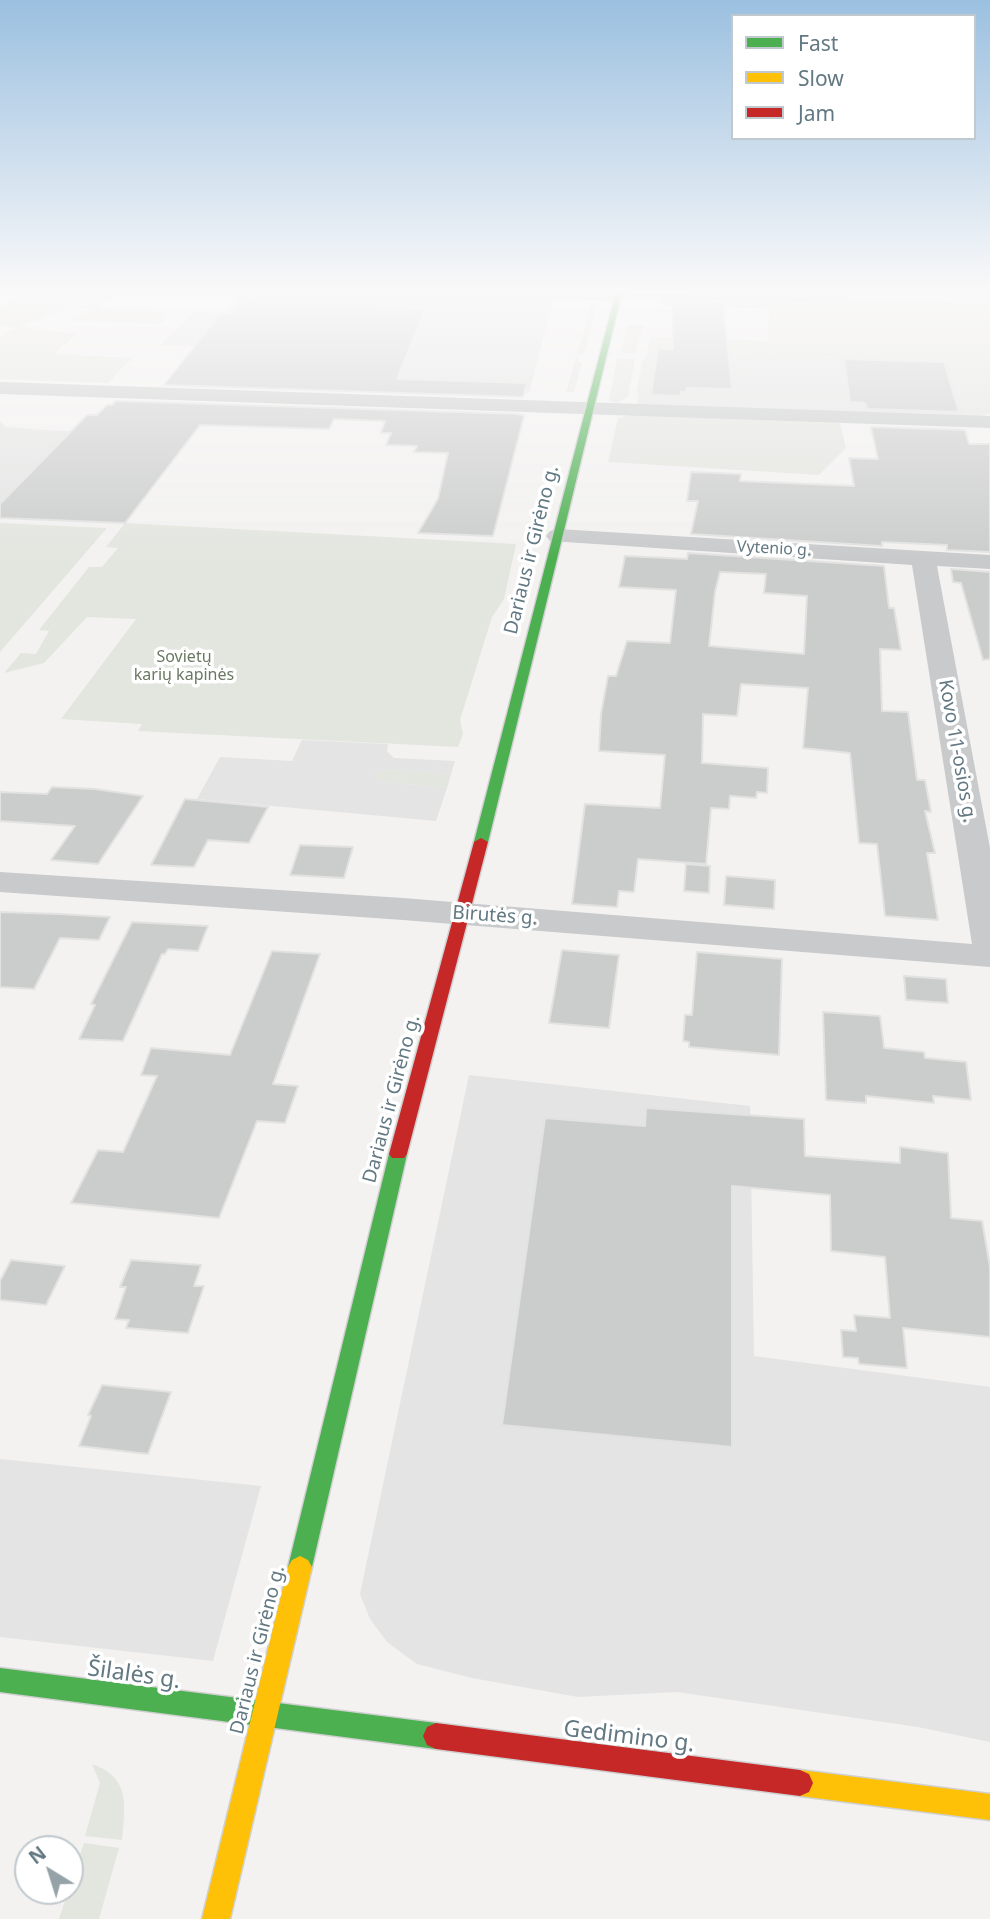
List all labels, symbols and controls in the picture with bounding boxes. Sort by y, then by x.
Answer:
legend [731,14,976,140]
text: Fast [798,29,838,57]
text: Slow [798,64,844,92]
text: Jam [798,99,835,127]
street label: Dariaus ir Girėno g. [500,463,564,637]
street label: Vytenio g. [736,537,812,561]
park label: Sovietų karių kapinės [134,647,234,685]
street label: Kovo 11-osios g. [933,678,981,824]
street label: Birutės g. [452,902,538,930]
street label: Dariaus ir Girėno g. [359,1012,425,1186]
street label: Dariaus ir Girėno g. [226,1563,290,1737]
street label: Šilalės g. [86,1655,182,1695]
street label: Gedimino g. [562,1715,696,1759]
north arrow [14,1835,84,1905]
text: N [23,1840,51,1870]

